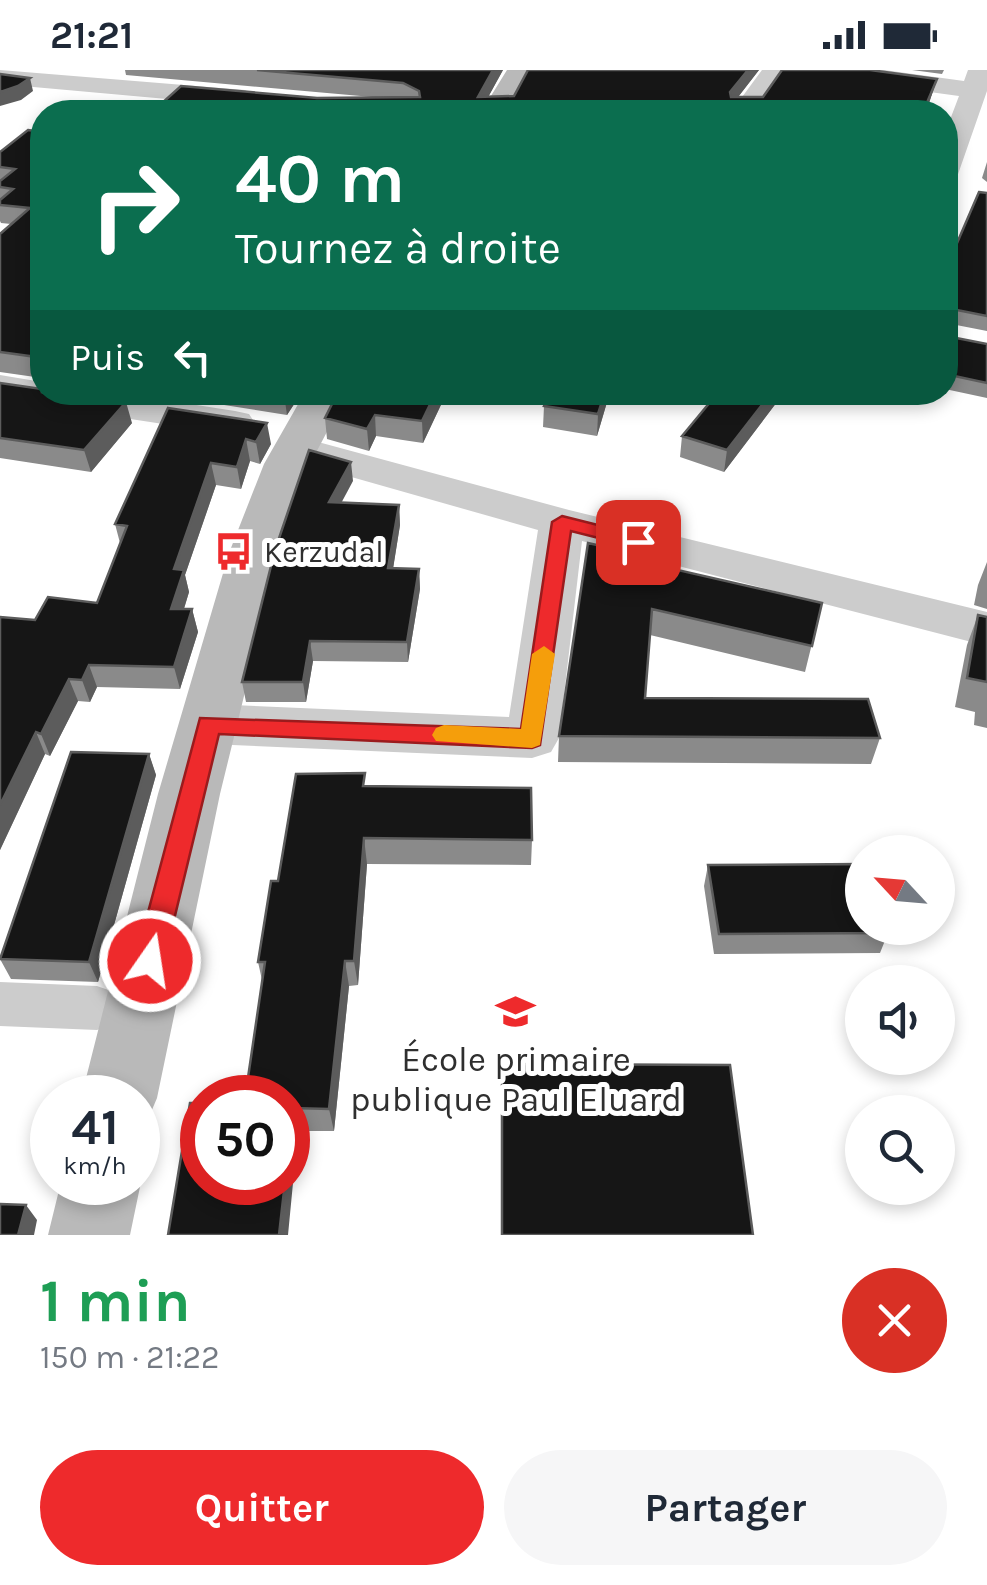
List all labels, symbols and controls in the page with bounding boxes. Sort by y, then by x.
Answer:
text: 21:21 [50,13,133,58]
text: 40 m [235,138,405,220]
icon: right [70,140,200,270]
text: Tournez à droite [235,222,561,274]
icon: left [165,330,220,385]
text: Puis [70,335,145,380]
pin [596,500,681,585]
icon: arrive [611,515,666,570]
bus stop icon: Kerzudal [213,531,255,573]
place label: Kerzudal [264,534,384,570]
north arrow [845,835,955,945]
map controls [845,835,955,1205]
position arrow [98,909,202,1013]
button: sound [845,965,955,1075]
school or university icon: École primaire publique Paul Eluard [495,991,537,1033]
place label: École primaire publique Paul Eluard [350,1039,682,1120]
speed limit sign: 50 [180,1075,310,1205]
button: search [845,1095,955,1205]
text: 41 [71,1098,119,1157]
text: km/h [63,1151,127,1180]
text: 1 min [40,1266,191,1336]
button: close [842,1268,947,1373]
text: 150 m · 21:22 [40,1339,220,1376]
button: Quitter [40,1450,484,1565]
button: Partager [504,1450,947,1565]

